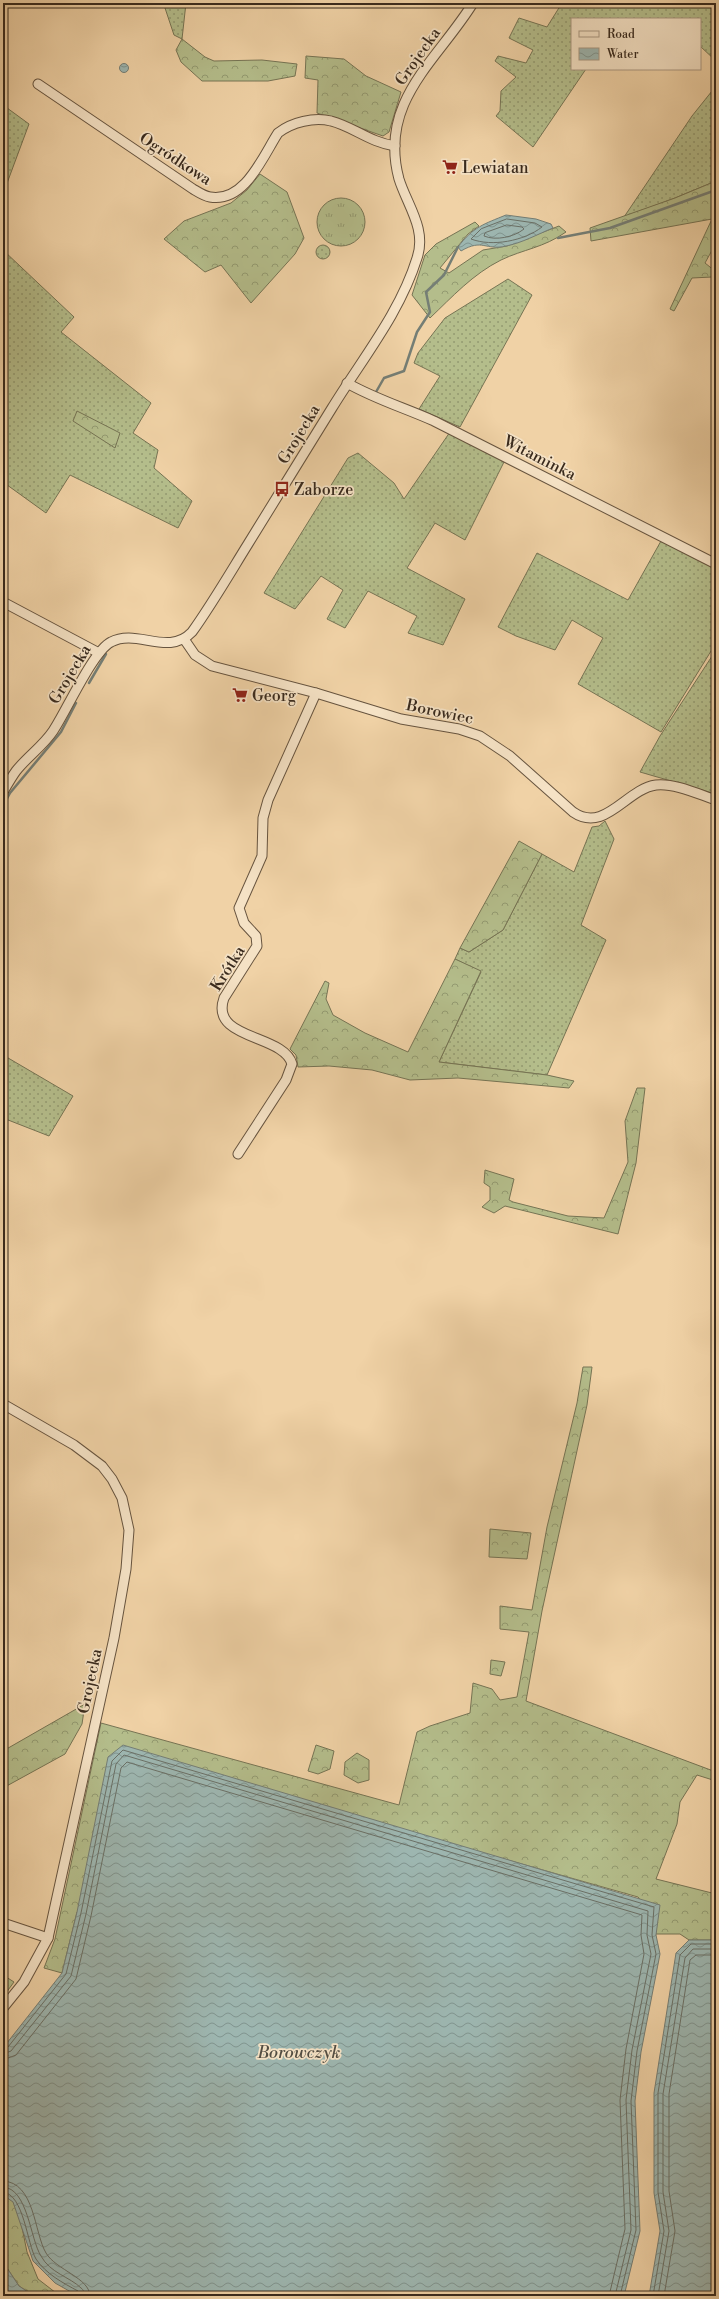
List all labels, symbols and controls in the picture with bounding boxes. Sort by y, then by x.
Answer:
legend [571,18,701,70]
street label: Grojecka [391,23,445,89]
text: Road [607,27,635,42]
text: Water [606,47,639,62]
street label: Ogródkowa [136,128,216,190]
supermarket icon: Lewiatan [441,158,459,176]
place label: Lewiatan [462,158,529,178]
street label: Grojecka [273,400,325,468]
street label: Witaminka [499,431,580,485]
bus stop icon: Zaborze [273,480,291,498]
place label: Zaborze [294,480,353,500]
street label: Grojecka [44,640,96,708]
supermarket icon: Georg [231,686,249,704]
place label: Georg [252,686,297,706]
street label: Borowiec [403,695,475,729]
street label: Krótka [206,941,250,995]
street label: Grojecka [73,1646,107,1716]
water label: Borowczyk [257,2042,341,2064]

